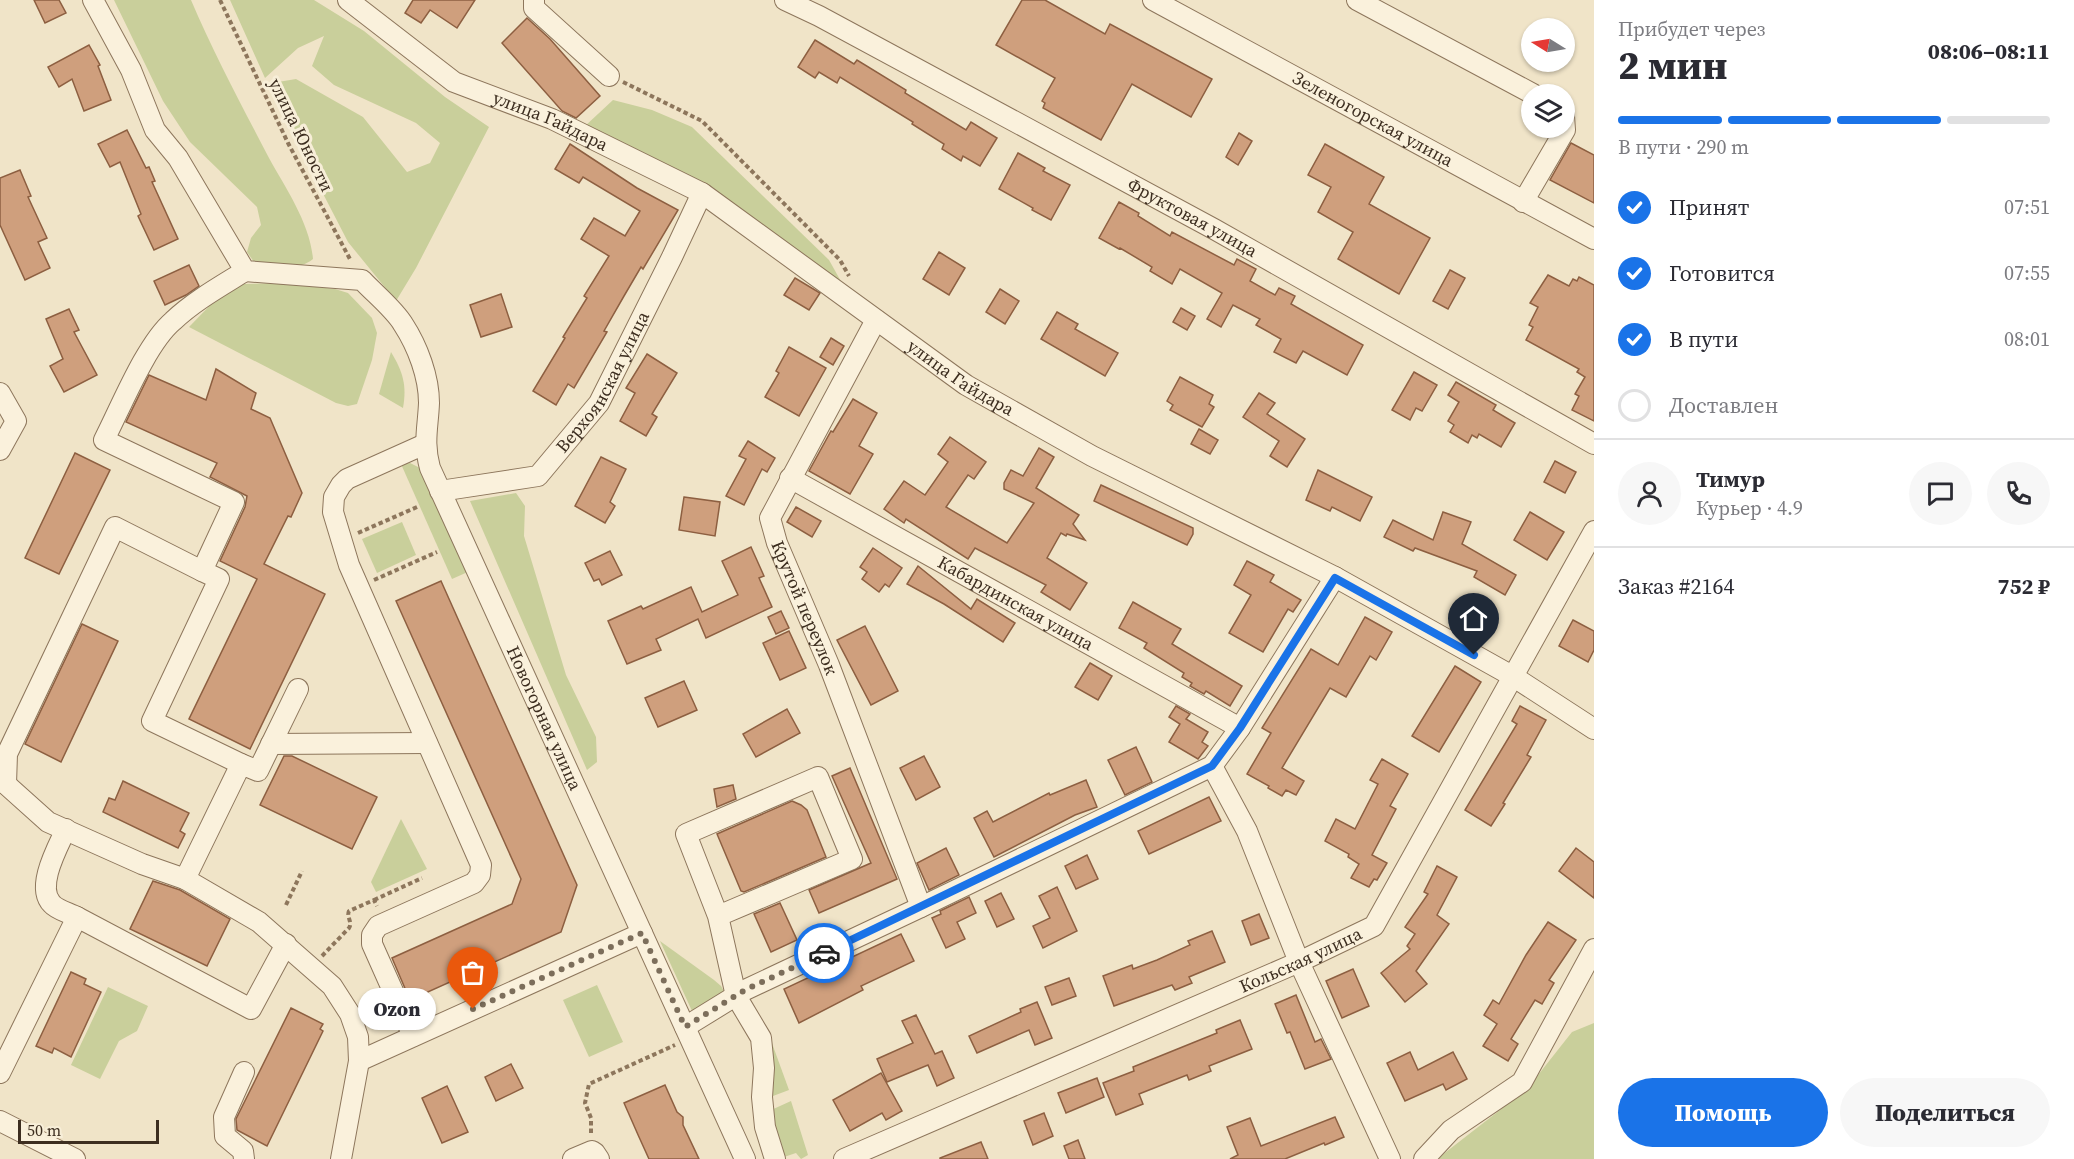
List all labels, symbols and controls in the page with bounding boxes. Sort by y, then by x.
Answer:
text: Прибудет через [1618,15,1765,43]
north arrow [1521,18,1575,72]
map controls [1521,18,1575,138]
text: 08:06–08:11 [1928,36,2050,66]
text: 2 мин [1618,39,1727,92]
street label: Зеленогорская улица [1288,65,1459,173]
street label: улица Юности [263,74,340,196]
button: layers [1521,84,1575,138]
street label: улица Гайдара [489,85,613,157]
text: В пути · 290 m [1618,133,1749,161]
street label: Фруктовая улица [1123,172,1263,263]
icon: check [1618,191,1651,224]
text: Принят [1669,192,1749,222]
text: 07:51 [2004,193,2050,221]
icon: check [1618,257,1651,290]
text: Готовится [1669,258,1775,288]
text: 07:55 [2004,259,2050,287]
street label: Верхоянская улица [550,306,655,458]
icon: check [1618,323,1651,356]
text: В пути [1669,324,1738,354]
text: 08:01 [2004,325,2050,353]
street label: улица Гайдара [902,333,1020,422]
text: Доставлен [1669,390,1779,420]
button: person [1618,462,1681,525]
button: chat [1909,462,1972,525]
button: phone [1987,462,2050,525]
text: Тимур [1696,464,1765,494]
text: Курьер · 4.9 [1696,494,1803,522]
street label: Крутой переулок [765,536,845,678]
street label: Кабардинская улица [933,549,1099,657]
text: Заказ #2164 [1618,571,1734,601]
text: 752 ₽ [1998,571,2050,601]
pin [1448,593,1499,655]
icon: home [1457,602,1490,635]
street label: Новогорная улица [501,642,589,795]
street label: Кольская улица [1235,920,1367,998]
courier [794,923,854,983]
icon: car [808,937,841,970]
pin [447,947,498,1009]
icon: bag [456,956,489,989]
callout: Ozon [359,988,437,1030]
text: Ozon [373,995,421,1023]
button: Помощь [1618,1078,1828,1147]
button: Поделиться [1840,1078,2050,1147]
scale bar [18,1117,159,1144]
text: 50 m [27,1119,61,1141]

